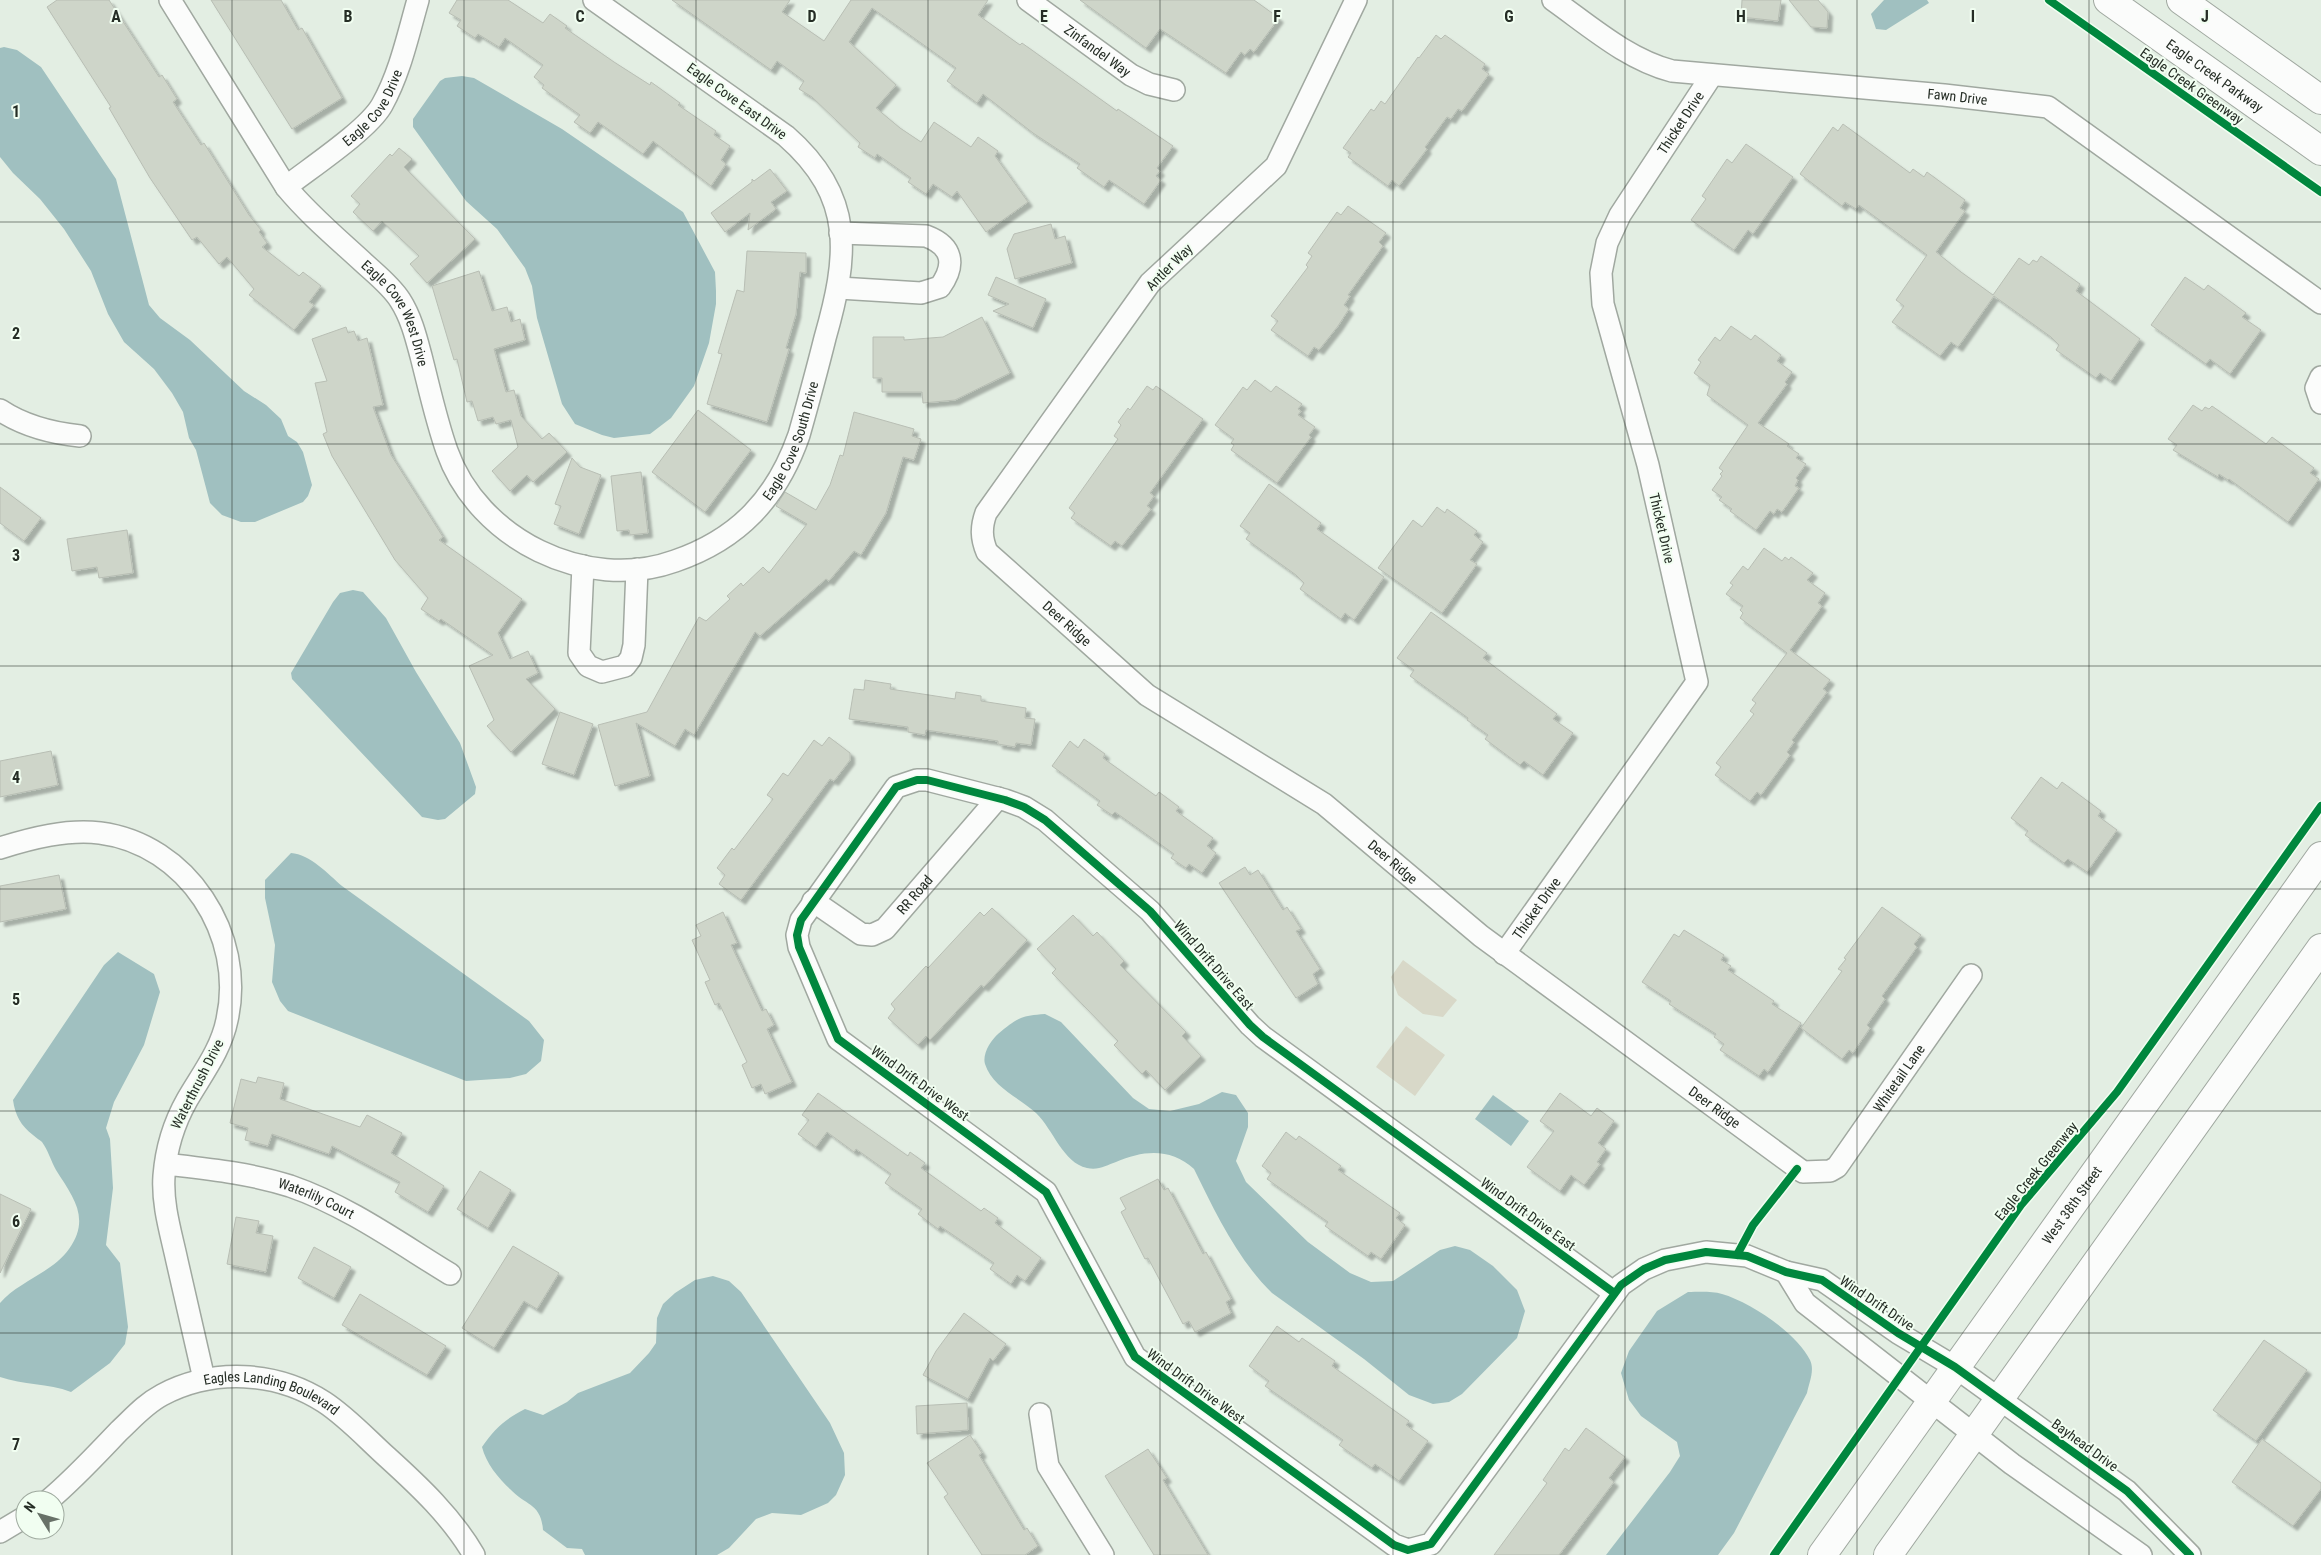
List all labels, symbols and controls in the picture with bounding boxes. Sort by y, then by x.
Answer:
text: A [111,7,121,26]
text: B [344,7,353,26]
text: C [575,7,585,26]
text: D [807,7,817,26]
text: E [1040,7,1048,26]
text: F [1273,7,1281,26]
text: G [1504,7,1514,26]
text: H [1736,7,1746,26]
text: I [1971,7,1975,26]
text: J [2201,7,2209,26]
street label: Zinfandel Way [1061,21,1134,80]
street label: Eagle Creek Parkway [2163,36,2266,116]
street label: Eagle Creek Greenway [2137,44,2247,128]
street label: Eagle Cove East Drive [684,59,790,143]
street label: Eagle Cove Drive [339,67,405,149]
street label: Fawn Drive [1927,86,1989,108]
street label: Thicket Drive [1654,88,1707,157]
text: 1 [12,102,20,121]
street label: Antler Way [1142,240,1196,294]
street label: Eagle Cove West Drive [358,257,431,369]
text: 2 [12,324,20,343]
street label: Eagle Cove South Drive [759,379,822,503]
street label: Thicket Drive [1646,491,1678,565]
text: 3 [12,546,20,565]
street label: Deer Ridge [1039,598,1095,650]
text: 4 [12,768,20,787]
street label: Deer Ridge [1365,836,1421,887]
street label: RR Road [893,872,936,917]
street label: Thicket Drive [1509,874,1564,942]
street label: Wind Drift Drive East [1171,917,1257,1013]
text: 5 [12,990,20,1009]
street label: Waterthrush Drive [167,1036,227,1132]
street label: Whitetail Lane [1870,1041,1928,1115]
street label: Wind Drift Drive West [868,1042,972,1124]
street label: Deer Ridge [1686,1083,1744,1132]
street label: Eagle Creek Greenway [1991,1118,2081,1223]
street label: West 38th Street [2039,1163,2105,1247]
street label: Wind Drift Drive East [1477,1174,1579,1254]
street label: Waterlily Court [276,1175,357,1222]
text: 6 [12,1212,20,1231]
street label: Wind Drift Drive [1837,1272,1917,1334]
street label: Wind Drift Drive West [1144,1345,1248,1427]
street label: Eagles Landing Boulevard [202,1369,342,1418]
street label: Bayhead Drive [2049,1416,2122,1475]
text: 7 [12,1435,20,1454]
north arrow [15,1490,65,1540]
text: N [21,1499,39,1515]

